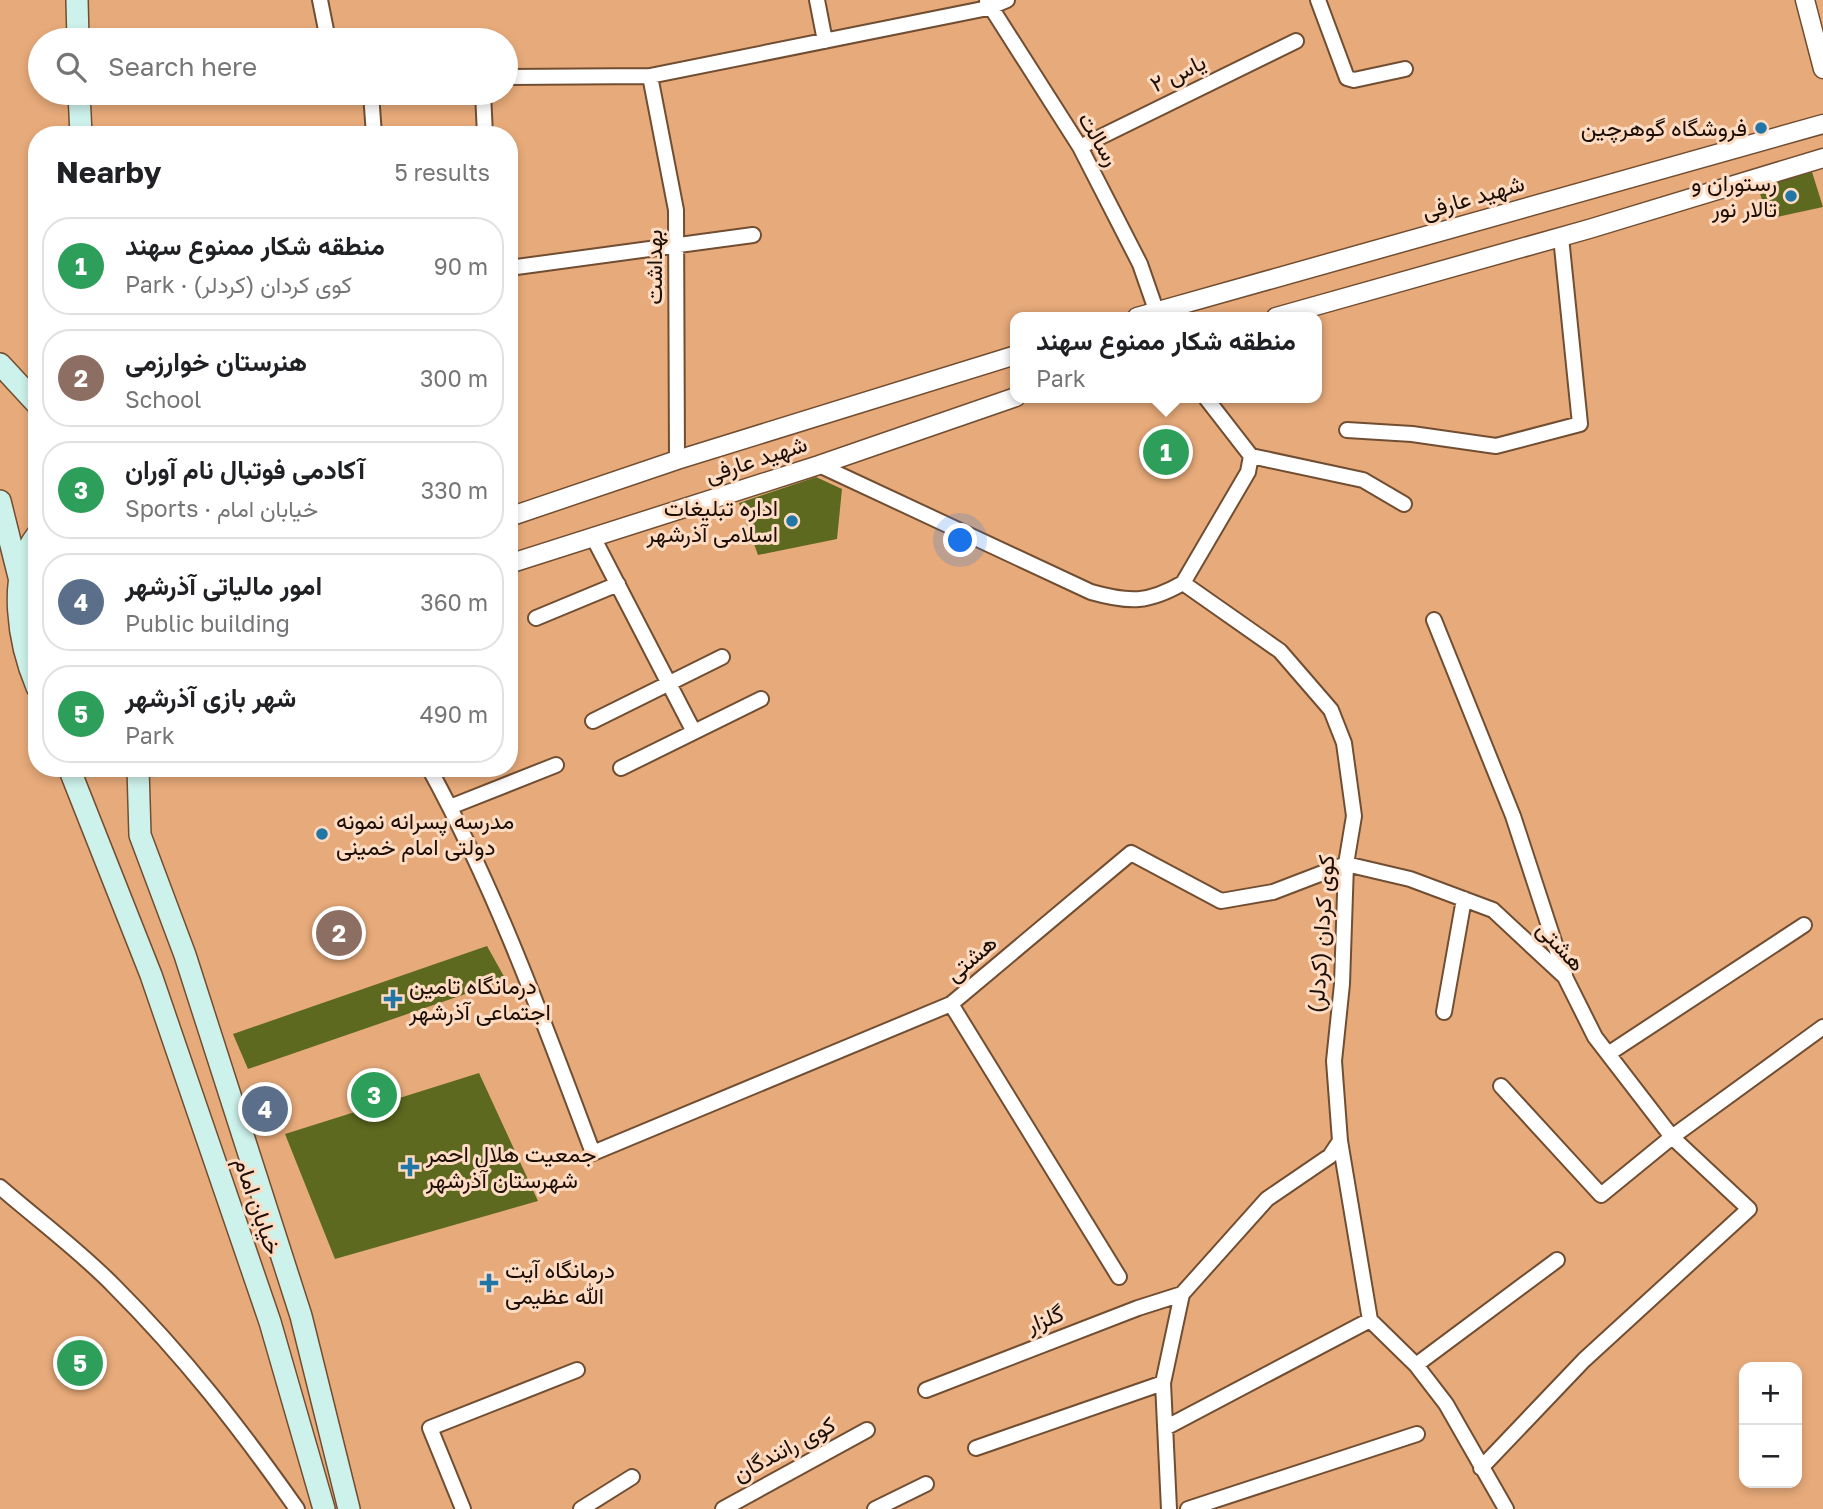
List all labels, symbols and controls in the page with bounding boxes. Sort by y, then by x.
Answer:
search box [28,28,518,105]
street label: یاس ۲ [1145,47,1210,98]
icon: search [52,48,90,86]
text: Search here [108,51,257,82]
street label: رسالت [1071,106,1127,172]
place label: فروشگاه گوهرچین [1581,113,1747,144]
marker: فروشگاه گوهرچین [1753,120,1769,136]
text: Nearby [56,154,161,190]
text: 5 results [394,158,490,186]
street label: شهید عارفی [1418,168,1528,226]
place label: رستوران و تالار نور [1691,168,1777,224]
marker: رستوران و تالار نور [1783,188,1799,204]
street label: بهداشت [639,229,669,305]
text: منطقه شکار ممنوع سهند [125,230,385,261]
text: 1 [75,252,87,280]
text: 90 m [434,252,488,280]
text: Park · کوی کردان (کردلر) [125,270,352,298]
popup [1010,312,1322,403]
text: منطقه شکار ممنوع سهند [1036,325,1296,356]
text: هنرستان خوارزمی [125,346,307,377]
text: 2 [74,364,88,392]
text: 300 m [420,364,488,392]
text: Park [1036,364,1086,392]
text: School [125,385,201,413]
pin: 1 [1143,426,1189,478]
street label: شهید عارفی [701,428,811,490]
text: آکادمی فوتبال نام آوران [125,454,365,485]
text: 3 [74,476,88,504]
text: 330 m [421,476,488,504]
place label: اداره تبلیغات اسلامی آذرشهر [645,493,778,549]
text: Sports · خیابان امام [125,494,318,522]
marker: اداره تبلیغات اسلامی آذرشهر [784,513,800,529]
your location [943,523,977,557]
text: امور مالیاتی آذرشهر [125,570,322,601]
text: 4 [74,588,88,616]
text: 360 m [420,588,488,616]
text: Public building [125,609,290,637]
text: شهر بازی آذرشهر [125,682,296,713]
text: 5 [74,700,88,728]
text: 490 m [420,700,488,728]
text: Park [125,721,175,749]
place label: مدرسه پسرانه نمونه دولتی امام خمینی [336,806,514,862]
marker: مدرسه پسرانه نمونه دولتی امام خمینی [314,826,330,842]
street label: کوی کردان (کردلر) [1301,854,1341,1014]
pin: 2 [316,907,362,959]
street label: هشتی [1531,914,1592,977]
street label: هشتی [939,928,1002,988]
place label: درمانگاه تامین اجتماعی آذرشهر [408,971,551,1027]
marker: درمانگاه تامین اجتماعی آذرشهر [383,989,403,1009]
pin: 3 [351,1069,397,1121]
pin: 4 [242,1083,288,1135]
place label: جمعیت هلال احمر شهرستان آذرشهر [425,1139,596,1195]
street label: خیابان امام [227,1153,289,1259]
marker: جمعیت هلال احمر شهرستان آذرشهر [400,1157,420,1177]
place label: درمانگاه آیت الله عظیمی [505,1255,615,1310]
marker: درمانگاه آیت الله عظیمی [479,1273,499,1293]
street label: گلزار [1021,1298,1068,1340]
pin: 5 [57,1337,103,1389]
map controls [1739,1362,1802,1488]
button: + [1739,1362,1802,1425]
street label: کوی رانندگان [727,1409,841,1489]
button: − [1739,1425,1802,1488]

